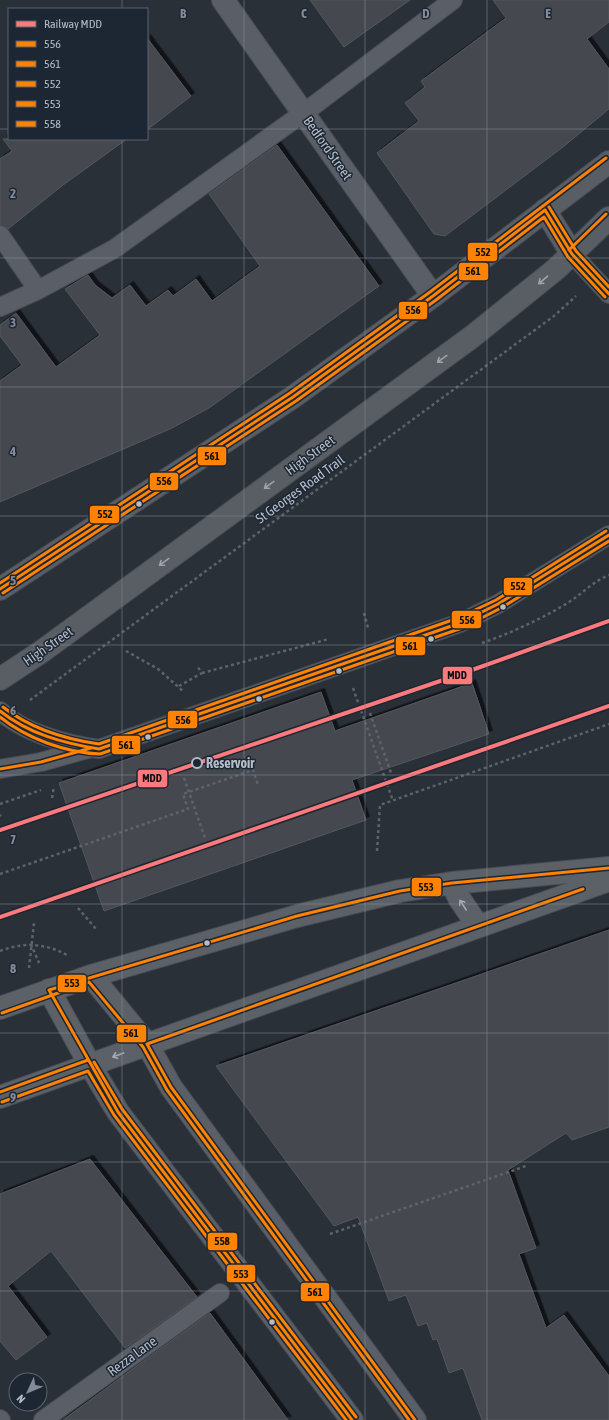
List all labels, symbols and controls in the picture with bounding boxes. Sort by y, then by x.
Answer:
text: B [180,6,187,21]
text: C [301,6,307,21]
text: D [422,6,430,21]
text: E [545,6,551,21]
legend [8,8,148,140]
text: Railway MDD [44,17,102,31]
text: 556 [44,37,61,51]
text: 561 [44,57,61,71]
text: 552 [44,77,61,91]
text: 553 [44,97,61,111]
street label: Bedford Street [300,113,356,183]
text: 558 [44,117,61,131]
text: 2 [10,186,16,201]
line badge: 552 [467,242,498,262]
text: 552 [475,246,491,258]
line badge: 561 [458,262,489,281]
text: 561 [465,265,481,277]
one-way arrow [537,276,548,285]
line badge: 556 [398,301,428,320]
text: 556 [405,304,421,316]
text: 3 [10,315,16,330]
one-way arrow [437,355,448,363]
street label: High Street [282,432,338,478]
text: 4 [9,444,16,459]
line badge: 561 [197,446,227,466]
text: 561 [204,450,220,462]
street label: St Georges Road Trail [252,451,348,527]
line badge: 556 [149,472,179,491]
text: 556 [156,475,172,487]
one-way arrow [264,481,275,489]
unlabelled marker [134,499,144,509]
line badge: 552 [89,505,120,524]
text: 552 [97,508,113,520]
one-way arrow [159,558,170,566]
text: 5 [10,573,16,588]
line badge: 552 [503,577,533,596]
text: 552 [510,580,526,592]
unlabelled marker [498,602,508,612]
line badge: 556 [451,610,482,629]
text: 556 [459,614,475,626]
street label: High Street [20,623,76,669]
unlabelled marker [426,634,436,644]
line badge: 561 [395,636,426,656]
text: 561 [402,640,418,652]
unlabelled marker [334,666,344,676]
line badge: MDD [442,666,473,685]
text: MDD [447,669,467,681]
unlabelled marker [254,694,264,704]
text: 6 [10,703,16,718]
line badge: 556 [167,710,198,729]
text: 556 [175,714,191,726]
unlabelled marker [143,732,153,742]
line badge: 561 [111,735,141,755]
text: 561 [118,739,134,751]
place label: Reservoir [206,755,255,771]
marker: Reservoir [191,757,203,769]
line badge: MDD [137,769,168,788]
text: MDD [142,772,162,784]
text: 7 [10,832,16,847]
line badge: 553 [411,877,442,897]
text: 553 [418,881,434,893]
one-way arrow [459,899,467,911]
unlabelled marker [202,938,212,948]
text: 8 [10,961,16,976]
line badge: 553 [57,974,87,993]
text: 553 [64,977,80,989]
line badge: 561 [116,1024,147,1043]
text: 561 [123,1027,139,1039]
one-way arrow [113,1051,125,1059]
text: 9 [10,1090,16,1105]
line badge: 558 [207,1232,238,1251]
text: 558 [214,1235,230,1247]
line badge: 553 [226,1264,256,1283]
text: 553 [233,1268,249,1280]
line badge: 561 [300,1282,330,1302]
text: 561 [307,1286,323,1298]
unlabelled marker [267,1317,277,1327]
street label: Rezza Lane [104,1333,160,1379]
north arrow [8,1372,48,1412]
text: N [14,1392,27,1405]

